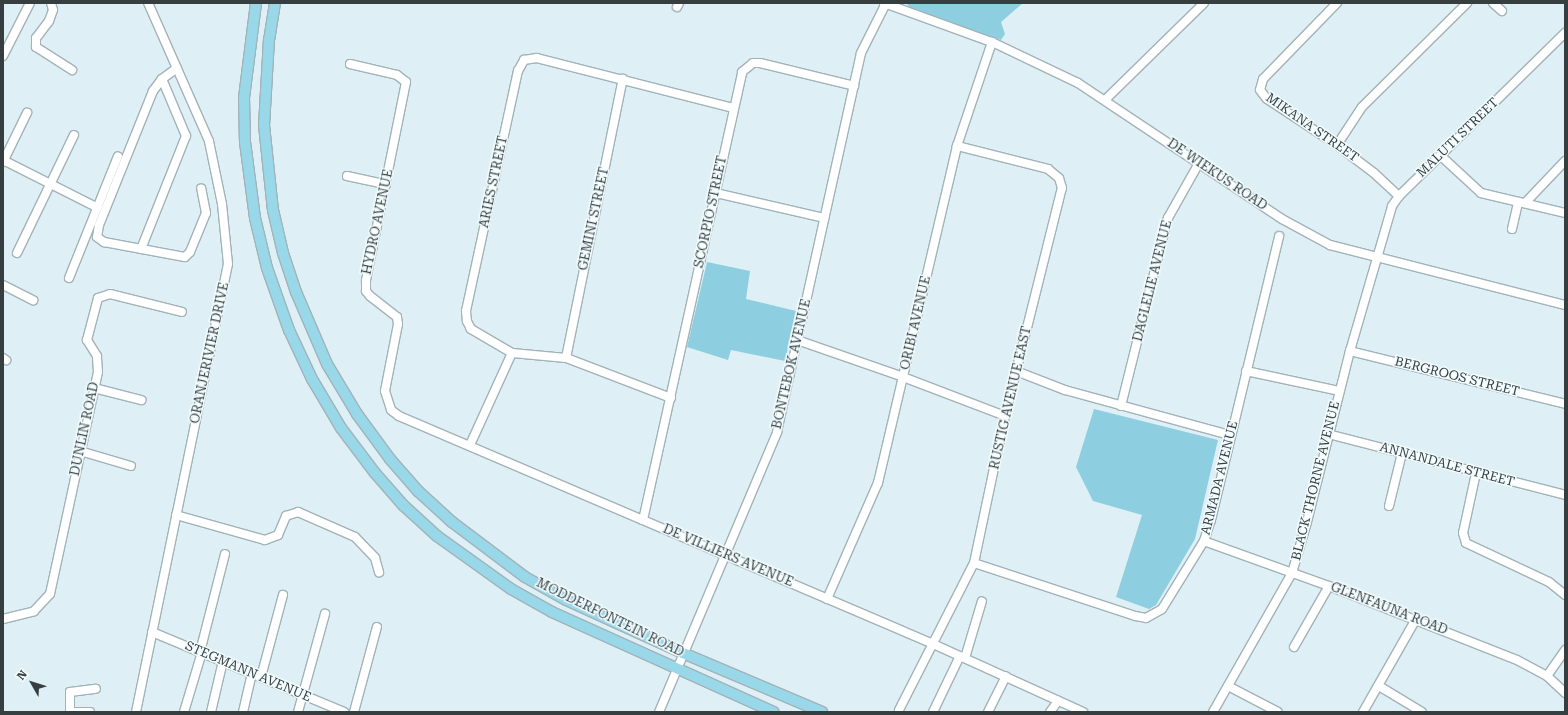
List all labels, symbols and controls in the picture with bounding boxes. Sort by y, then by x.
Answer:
street label: MIKANA STREET [1263,90,1361,166]
street label: MALUTI STREET [1414,95,1502,181]
street label: ARIES STREET [477,135,511,229]
street label: DE WIEKUS ROAD [1164,136,1270,214]
street label: SCORPIO STREET [691,154,731,270]
street label: GEMINI STREET [575,166,613,272]
street label: HYDRO AVENUE [359,168,397,276]
street label: DAGLELIE AVENUE [1130,219,1176,343]
street label: ORIBI AVENUE [898,274,934,372]
street label: ORANJERIVIER DRIVE [187,281,233,425]
street label: BONTEBOK AVENUE [769,297,815,431]
street label: RUSTIG AVENUE EAST [987,325,1035,471]
street label: BERGROOS STREET [1393,354,1521,400]
street label: DUNLIN ROAD [67,381,103,477]
street label: BLACK THORNE AVENUE [1289,400,1343,562]
street label: ARMADA AVENUE [1198,419,1242,537]
street label: ANNANDALE STREET [1378,440,1516,490]
street label: DE VILLIERS AVENUE [660,521,796,591]
street label: MODDERFONTEIN ROAD [534,575,686,661]
street label: GLENFAUNA ROAD [1328,579,1450,639]
street label: STEGMANN AVENUE [183,638,313,706]
north arrow [12,663,52,703]
text: N [15,668,30,683]

